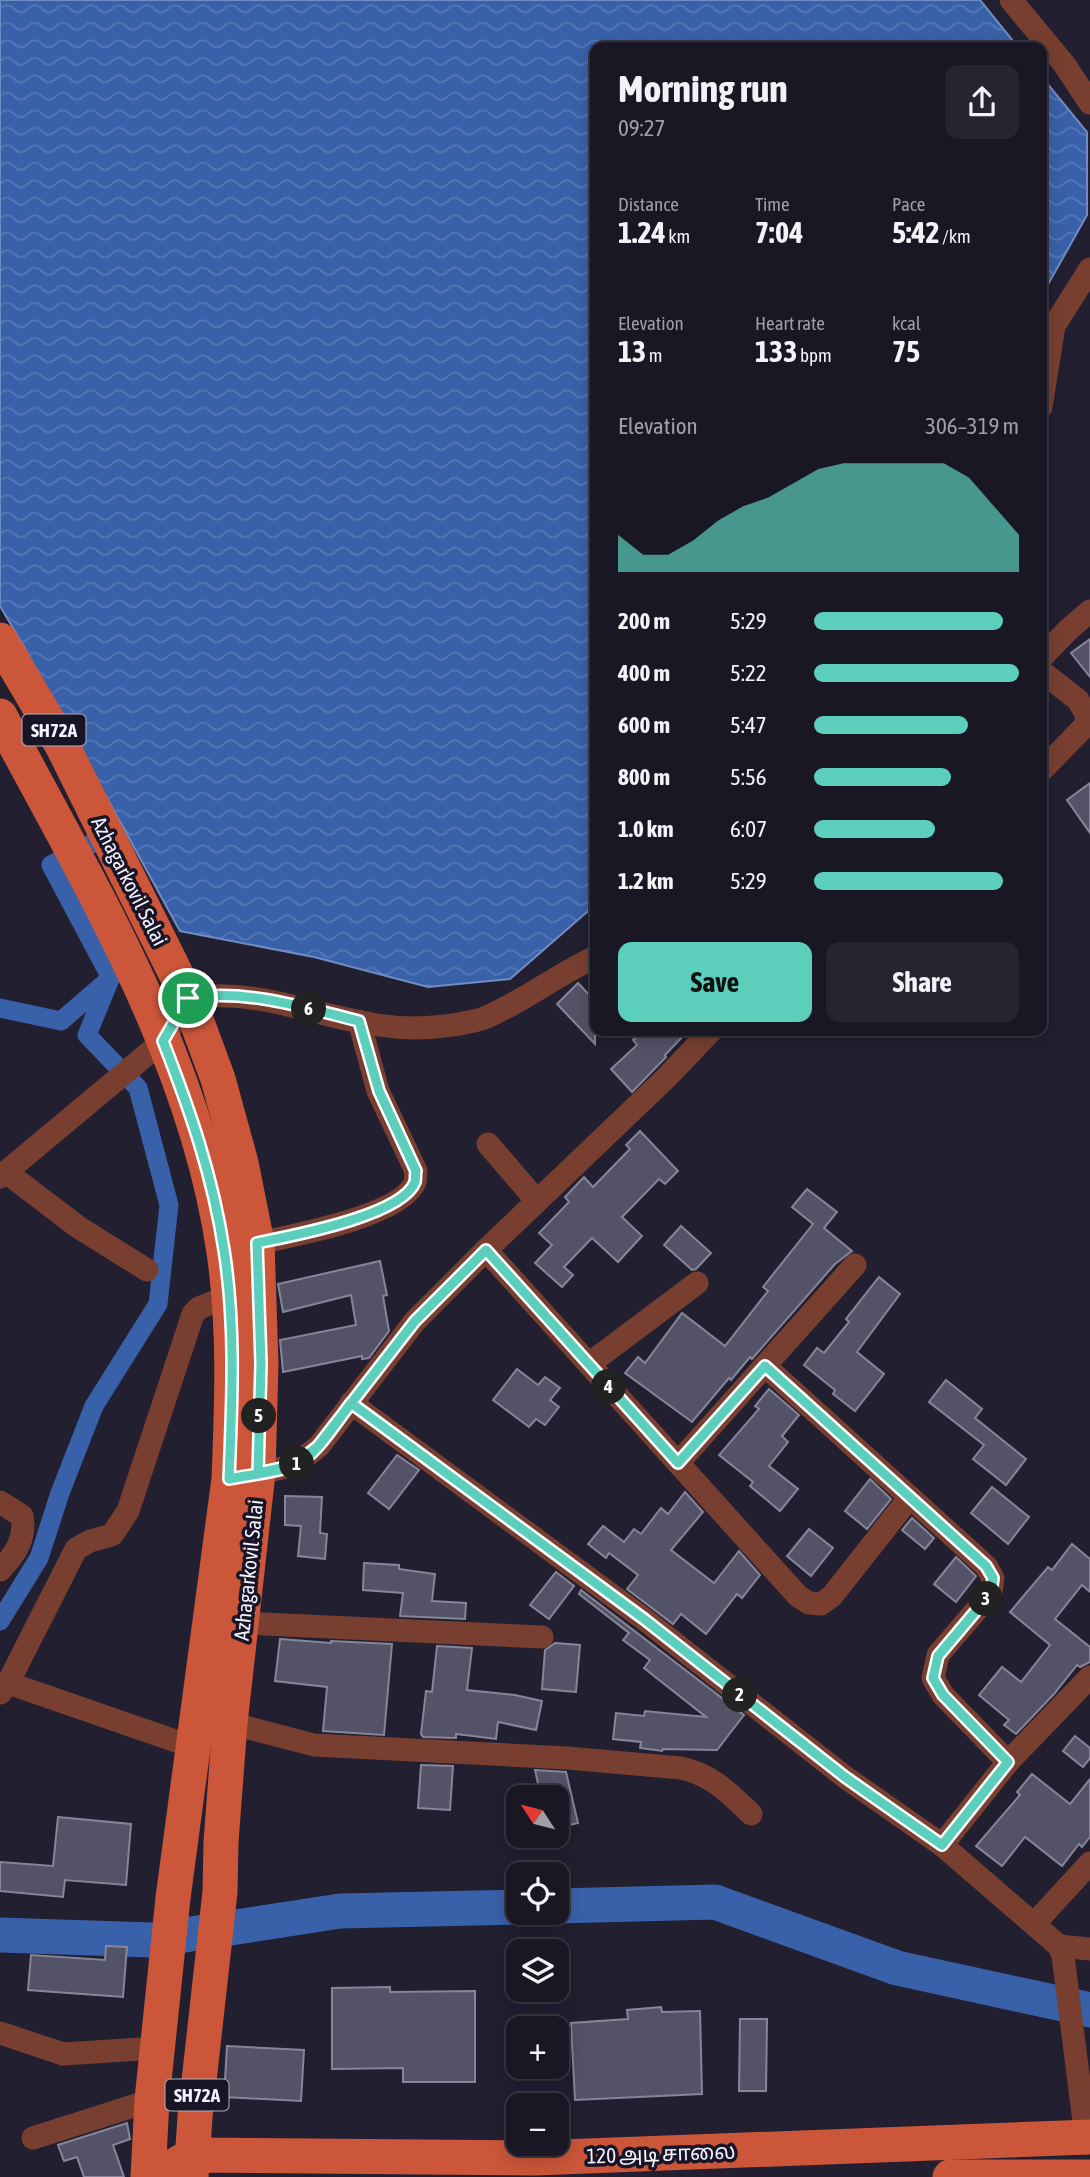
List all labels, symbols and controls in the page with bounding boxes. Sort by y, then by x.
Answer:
button: share [945,65,1019,139]
text: Morning run [618,67,788,110]
text: 09:27 [618,115,665,141]
text: Distance [618,193,679,215]
text: Time [755,193,790,215]
text: Pace [892,193,925,215]
text: 1.24 [618,215,666,249]
text: 7:04 [755,215,803,249]
text: 5:42 [892,215,940,249]
text: km [666,225,690,247]
text: /km [940,225,971,247]
text: Elevation [618,312,684,334]
text: Heart rate [755,312,825,334]
text: kcal [892,312,921,334]
text: 13 [618,334,646,368]
text: 133 [755,334,797,368]
text: 75 [892,334,920,368]
text: m [646,344,663,366]
text: bpm [797,344,832,366]
text: Elevation [618,413,698,439]
text: 306–319 m [925,413,1019,439]
text: 200 m [618,608,670,634]
text: 5:29 [730,608,767,634]
text: 400 m [618,660,670,686]
text: 5:22 [730,660,767,686]
text: 600 m [618,712,670,738]
text: 5:47 [730,712,767,738]
road number: SH72A [22,715,86,746]
text: 800 m [618,764,670,790]
text: 5:56 [730,764,767,790]
street label: Azhagarkovil Salai [87,812,173,950]
text: 1.0 km [618,816,674,842]
text: 6:07 [730,816,767,842]
text: 1.2 km [618,868,674,894]
text: 5:29 [730,868,767,894]
button: Save [618,942,812,1022]
button: Share [826,942,1019,1022]
pin [158,968,218,1028]
icon: arrive [169,979,207,1017]
pin: 6 [292,992,326,1026]
text: 6 [304,997,313,1019]
pin: 4 [592,1370,626,1404]
text: 4 [604,1375,613,1397]
pin: 5 [242,1398,276,1434]
text: 5 [254,1404,263,1426]
pin: 1 [280,1446,314,1482]
text: 1 [292,1452,301,1474]
street label: Azhagarkovil Salai [229,1498,267,1642]
pin: 3 [968,1582,1004,1616]
text: 3 [981,1587,990,1609]
pin: 2 [722,1678,758,1712]
text: 2 [735,1683,744,1705]
north arrow [506,1785,569,1848]
map controls [506,1785,569,2156]
button: locate [506,1862,569,1925]
button: layers [506,1939,569,2002]
button: + [506,2016,569,2079]
road number: SH72A [166,2080,228,2110]
button: − [506,2093,569,2156]
street label: 120 அடி சாலை [586,2138,736,2170]

